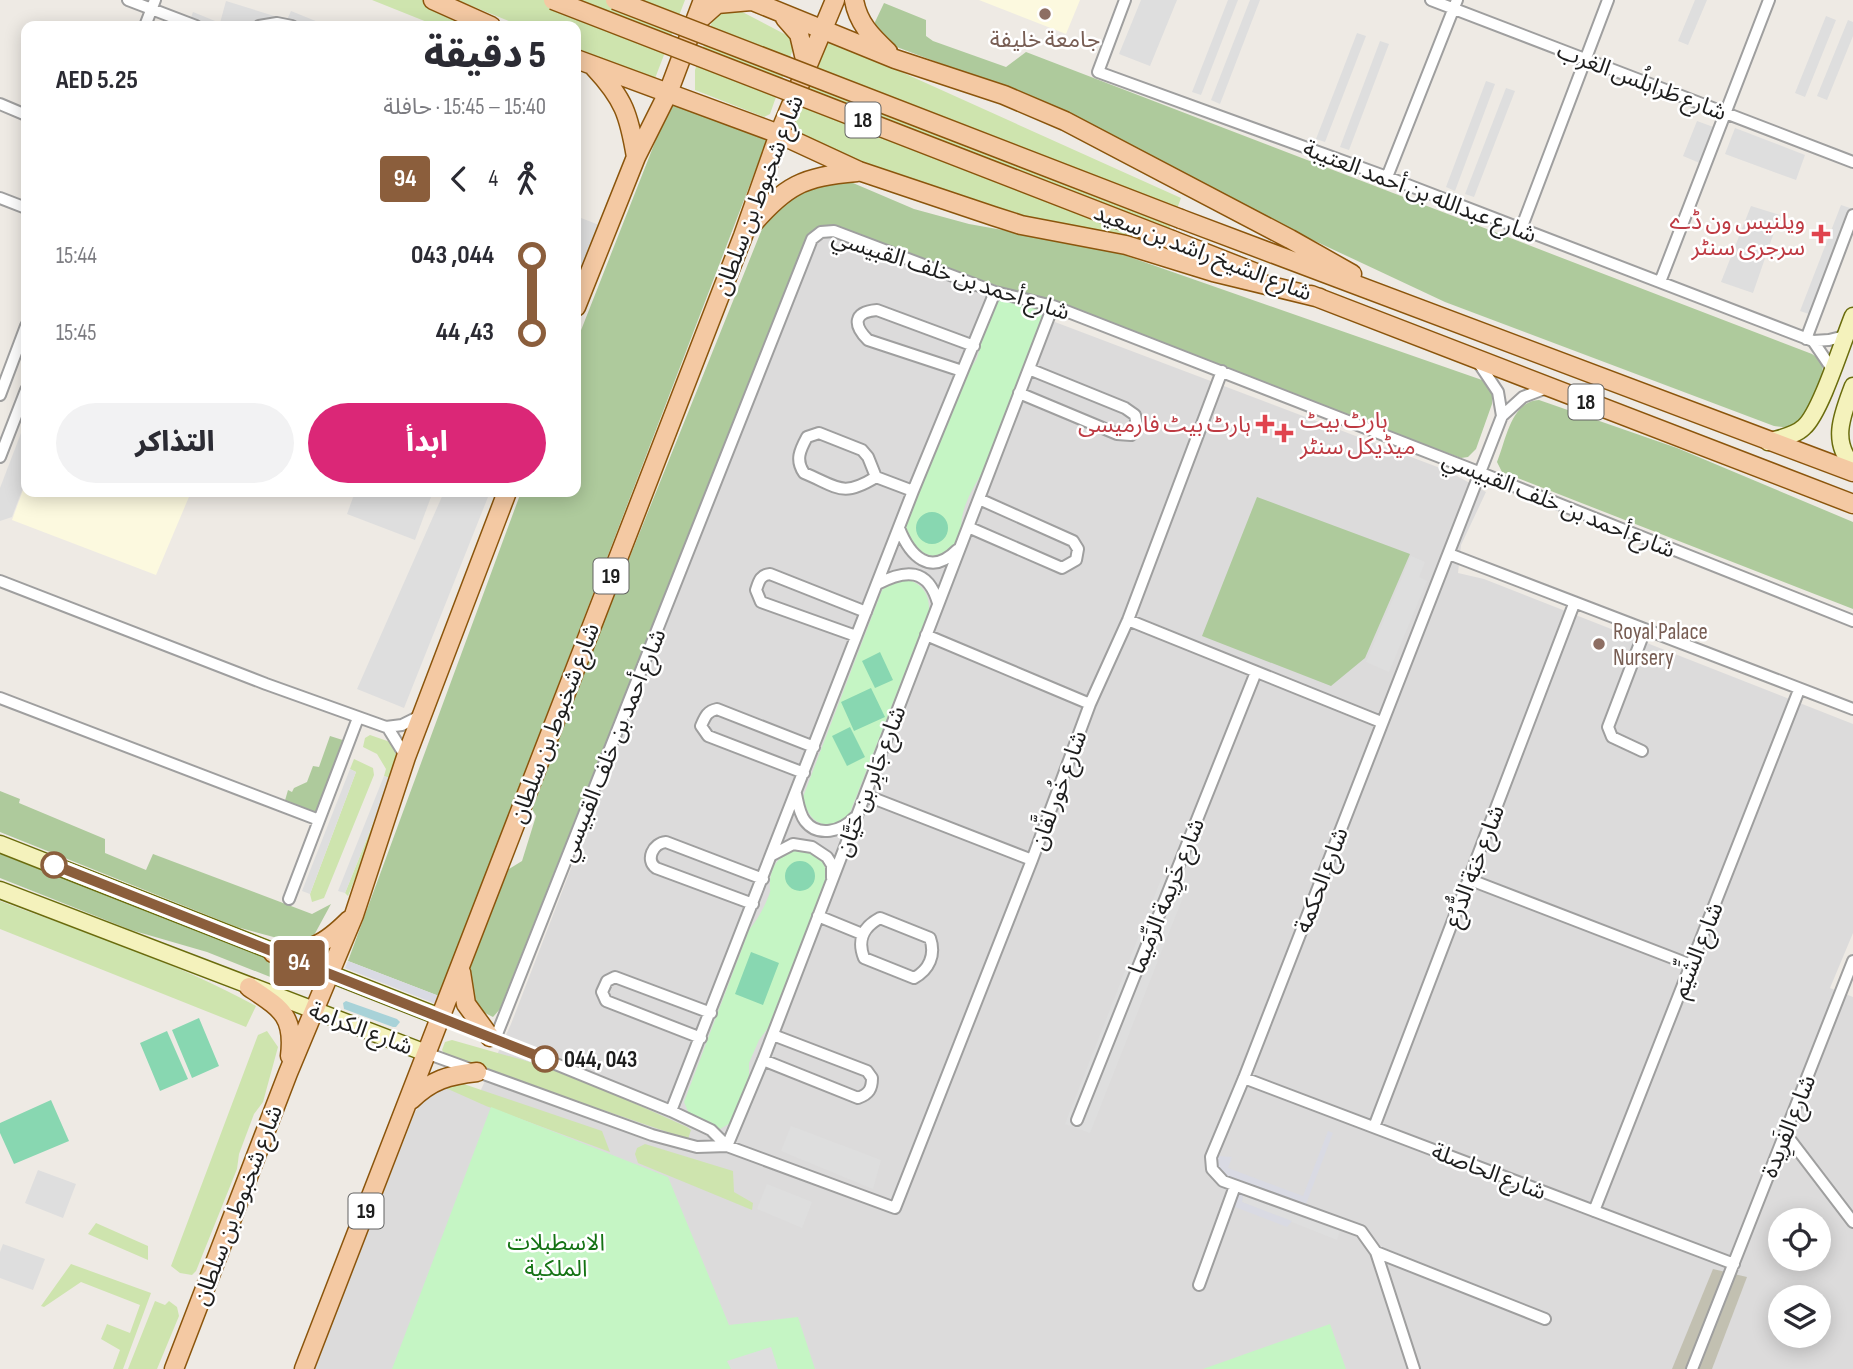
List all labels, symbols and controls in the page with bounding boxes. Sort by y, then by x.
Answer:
marker: جامعة خليفة [1037,6,1053,22]
place label: جامعة خليفة [990,26,1100,54]
text: 5 دقيقة [424,33,546,78]
street label: شارع طَرابلُس الغرب [1552,33,1732,129]
text: AED 5.25 [56,65,138,96]
street label: شارع شخبوط بن سلطان [708,91,812,300]
text: 15:40 – 15:45 · حافلة [383,93,546,121]
road number: 18 [846,102,880,138]
street label: شارع عبدالله بن أحمد العتيبة [1298,134,1541,251]
icon: back [440,160,478,198]
icon: walk [508,160,546,198]
text: 94 [394,164,416,193]
text: 4 [488,165,498,193]
street label: شارع الشيخ راشد بن سعيد [1089,198,1316,309]
place label: ویلنیس ون ڈے سرجری سنٹر [1669,208,1805,262]
street label: شارع أحمد بن خلف القبيسي [828,222,1073,329]
marker: ویلنیس ون ڈے سرجری سنٹر [1811,224,1831,244]
text: 044, 043 [411,240,494,271]
text: 15:44 [56,242,97,270]
text: 43, 44 [436,317,494,348]
text: 15:45 [56,319,97,347]
road number: 18 [1568,384,1604,420]
button: التذاكر [56,403,294,483]
button: ابدأ [308,403,546,483]
place label: ہارٹ بیٹ میڈیکل سنٹر [1299,407,1416,461]
place label: ہارٹ بیٹ فارمیسی [1078,411,1251,439]
marker: ہارٹ بیٹ فارمیسی [1257,416,1273,432]
marker: ہارٹ بیٹ میڈیکل سنٹر [1274,423,1294,443]
street label: شارع أحمد بن خلف القبيسي [1437,445,1679,567]
road number: 19 [594,558,628,594]
place label: Royal Palace Nursery [1613,618,1708,672]
street label: شارع شخبوط بن سلطان [504,619,608,828]
street label: شارع أحمد بن خلف القبيسي [553,625,675,867]
marker: Royal Palace Nursery [1591,636,1607,652]
street label: شارع جَابِر بن حَيَّان [829,702,914,861]
street label: شارع خُور لفَّان [1020,725,1095,854]
street label: شارع خبَة الدُّرُع [1436,800,1513,932]
street label: شارع خَرِيمة الرِّمَيما [1123,814,1213,979]
street label: شارع الحكمة [1289,824,1357,938]
unlabelled marker [41,852,67,878]
street label: شارع الشِّيَم [1660,896,1732,1003]
line badge: 94 [268,940,330,986]
text: 94 [288,948,310,977]
street label: شارع الكرامة [304,996,416,1063]
marker: 044, 043 [532,1046,558,1072]
place label: 044, 043 [564,1046,637,1074]
street label: شارع الفَرِيدة [1756,1071,1824,1183]
street label: شارع شخبوط بن سلطان [187,1101,291,1310]
street label: شارع الحاصلة [1427,1137,1550,1208]
road number: 19 [348,1194,384,1228]
map controls [1768,1208,1831,1348]
button: locate [1768,1208,1831,1271]
park label: الاسطبلات الملكية [507,1229,605,1283]
button: layers [1768,1285,1831,1348]

